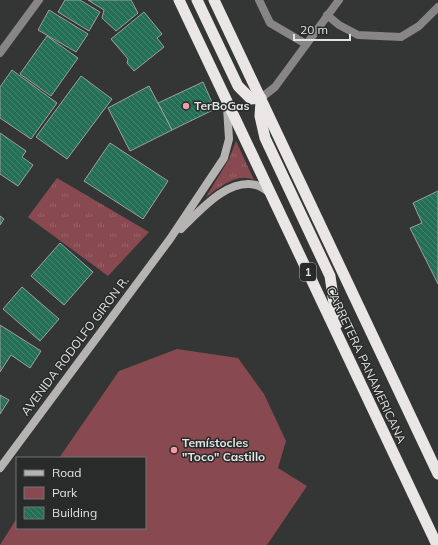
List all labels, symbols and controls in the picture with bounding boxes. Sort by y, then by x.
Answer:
scale bar [294,16,350,42]
text: 20 m [300,22,328,37]
place label: TerBoGas [194,98,250,113]
marker: TerBoGas [181,101,191,111]
road number: 1 [300,263,316,281]
street label: AVENIDA RODOLFO GIRON R. [17,273,132,418]
street label: CARRETERA PANAMERICANA [323,284,410,446]
place label: Temístocles "Toco" Castillo [182,435,265,464]
marker: Temístocles "Toco" Castillo [169,445,179,455]
legend [16,457,146,529]
text: Road [52,465,81,480]
text: Park [52,485,78,500]
text: Building [52,505,97,520]

